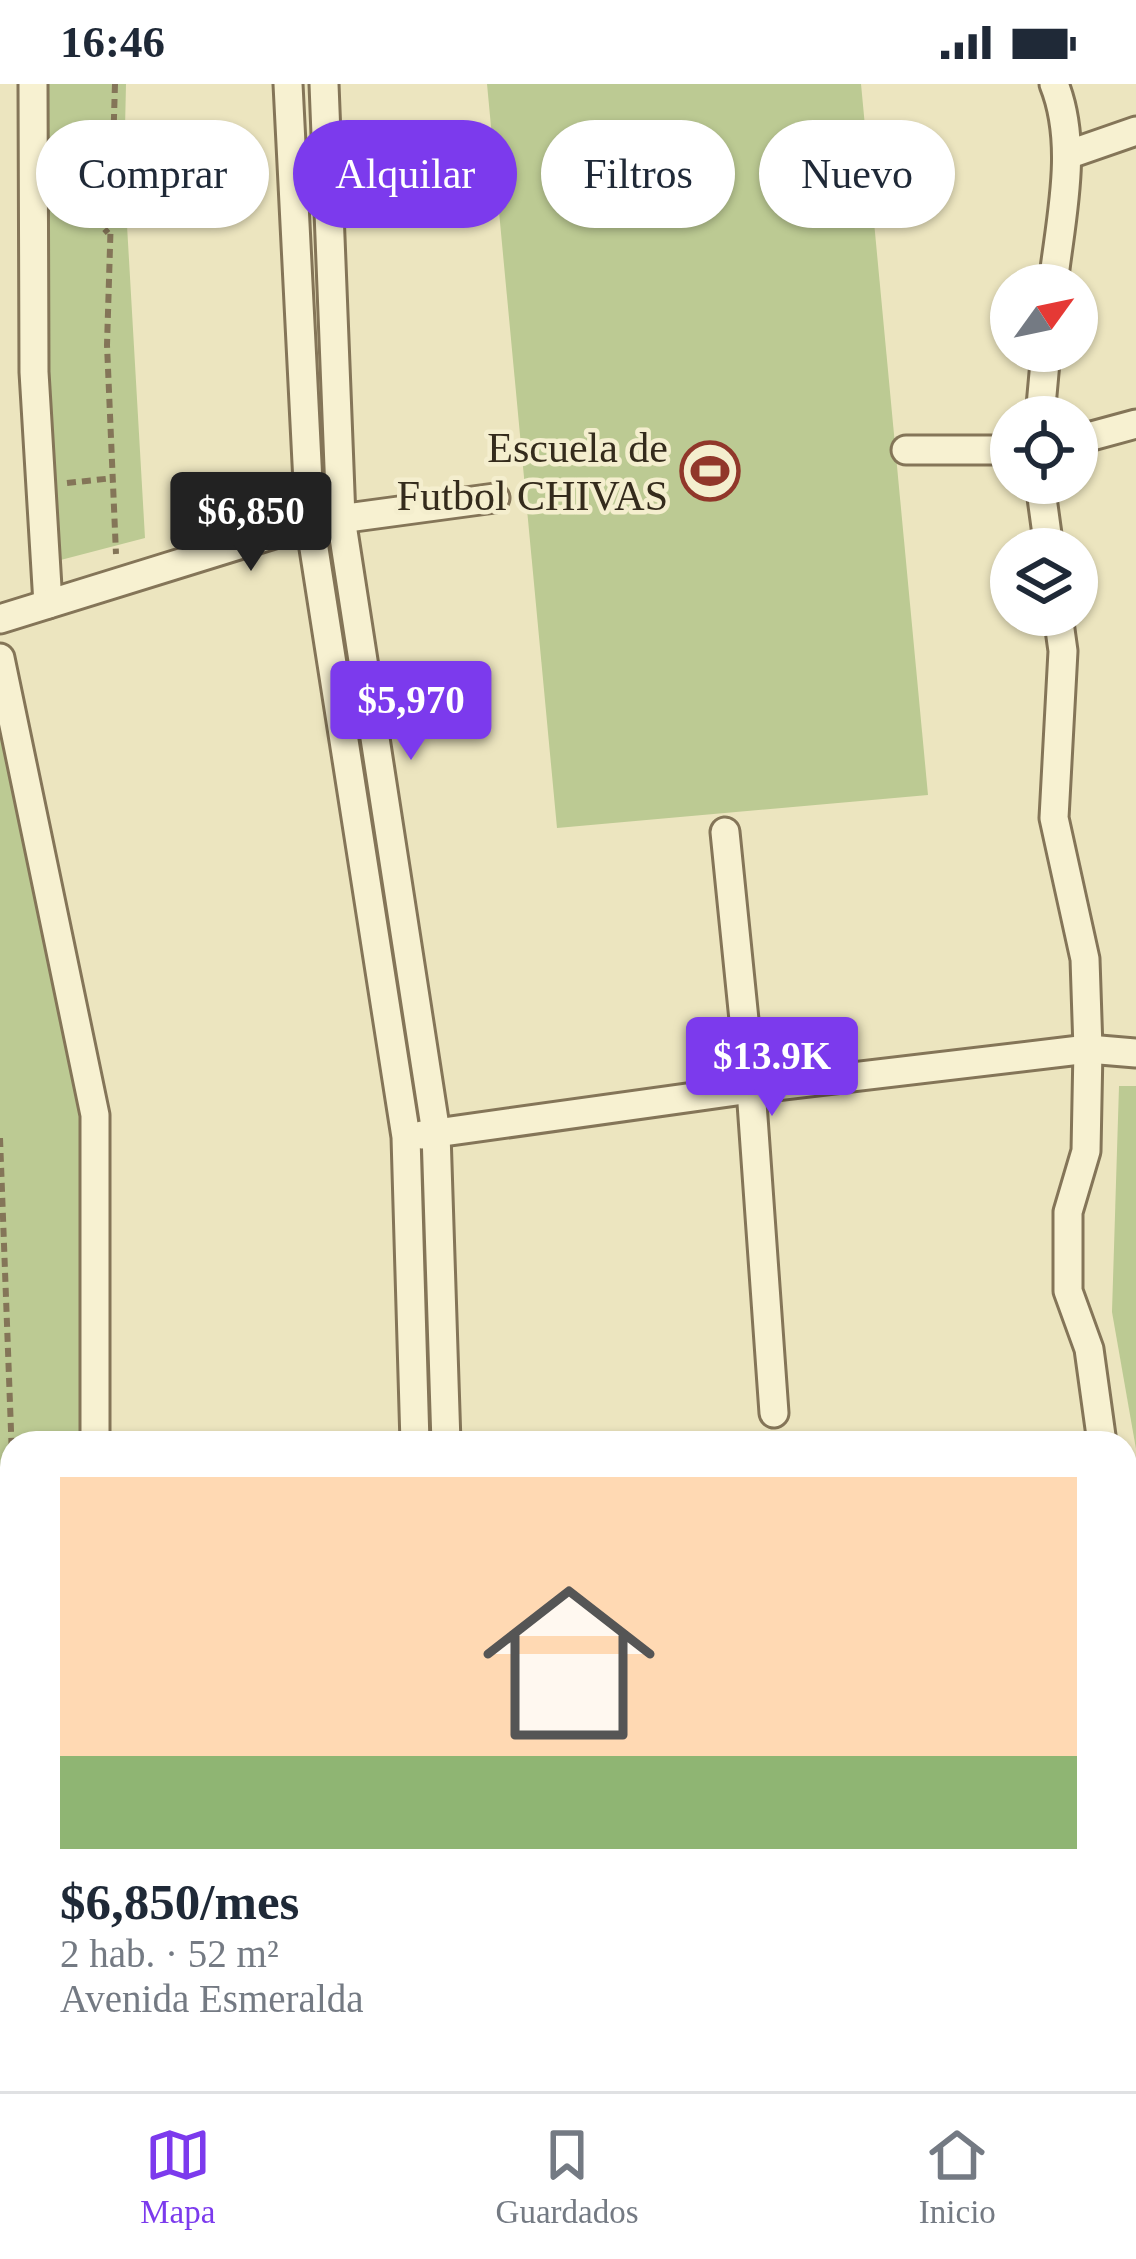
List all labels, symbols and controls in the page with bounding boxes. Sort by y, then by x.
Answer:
text: 16:46 [60,17,165,67]
chip: Comprar [36,120,269,228]
chip: Alquilar [293,120,517,228]
chip: Filtros [541,120,735,228]
chip: Nuevo [759,120,955,228]
north arrow [990,264,1098,372]
map controls [990,264,1098,636]
button: locate [990,396,1098,504]
place label: Escuela de Futbol CHIVAS [397,425,668,519]
sports icon: Escuela de Futbol CHIVAS [679,440,741,502]
pin: $6,850 [153,472,349,574]
text: $6,850 [197,489,305,532]
button: layers [990,528,1098,636]
pin: $5,970 [313,661,509,763]
text: $5,970 [357,678,465,721]
pin: $13.9K [674,1017,870,1119]
text: $13.9K [713,1034,831,1077]
icon: home [461,1555,677,1771]
text: $6,850/mes [60,1874,299,1930]
text: 2 hab. · 52 m² [60,1932,279,1975]
text: Avenida Esmeralda [60,1977,364,2020]
tab: Mapa [140,2122,215,2231]
tab: Guardados [496,2122,639,2231]
tab: Inicio [919,2122,996,2231]

